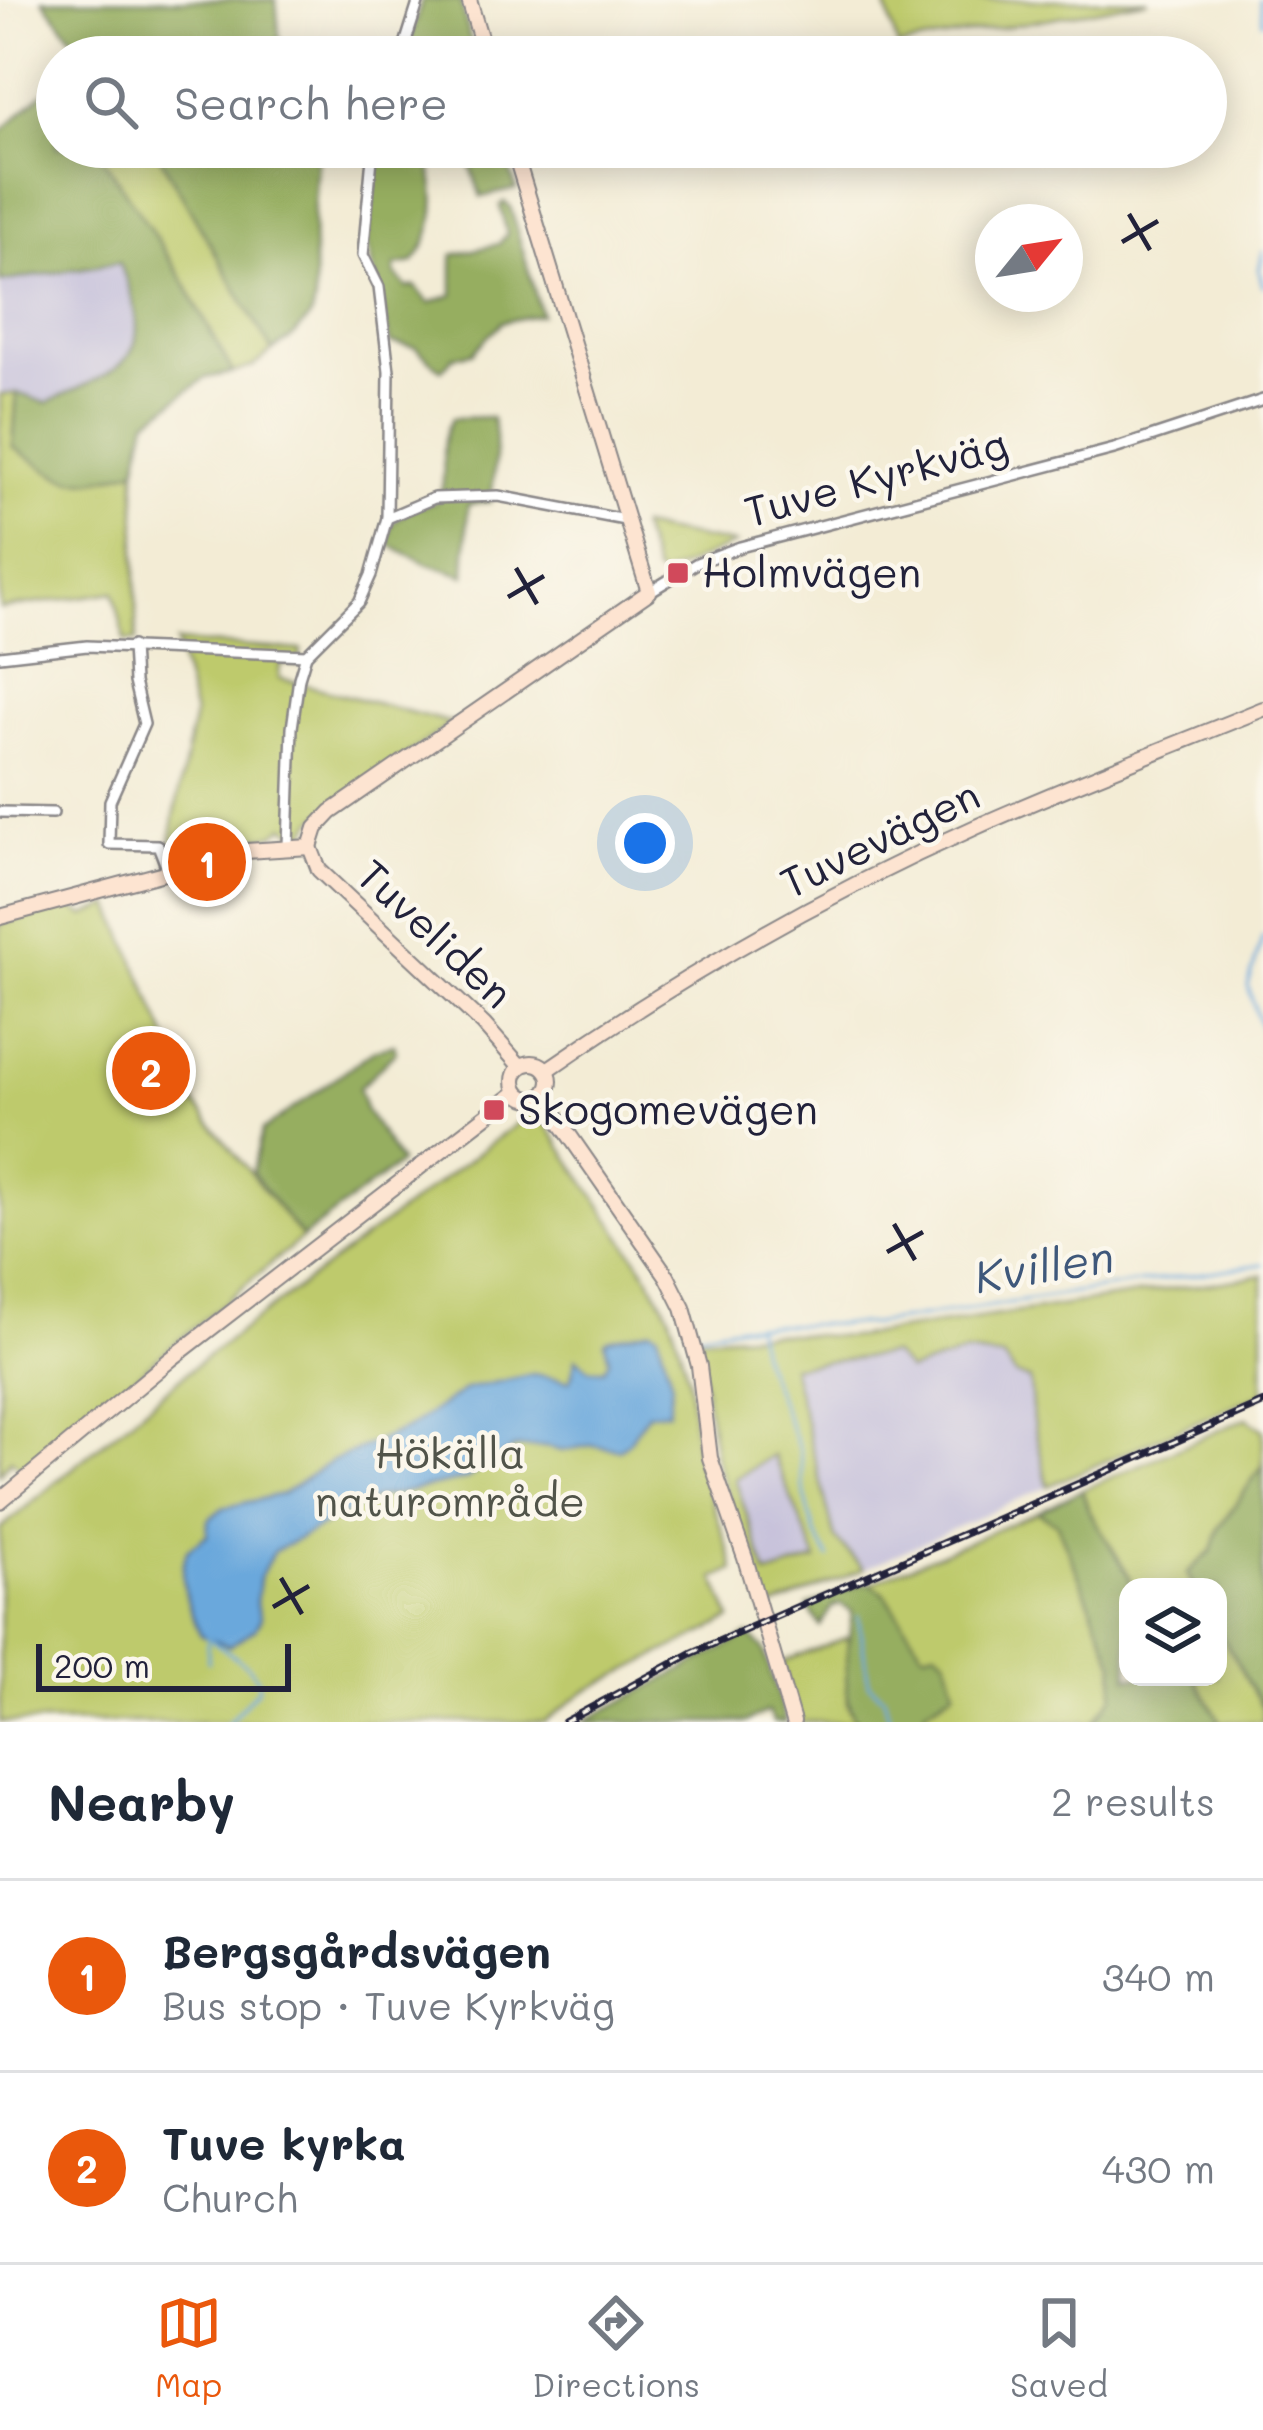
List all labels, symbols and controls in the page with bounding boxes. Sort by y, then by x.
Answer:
search box [36,36,1227,168]
icon: search [78,69,144,135]
text: Search here [174,73,448,131]
north arrow [975,204,1083,312]
street label: Tuve Kyrkväg [738,415,1013,538]
place label: Holmvägen [702,544,921,599]
marker: Holmvägen [665,560,691,586]
street label: Tuvevägen [771,766,988,909]
your location [615,813,675,873]
pin: 1 [168,817,246,907]
street label: Tuveliden [346,847,526,1019]
pin: 2 [112,1026,190,1116]
place label: Skogomevägen [518,1081,818,1136]
marker: Skogomevägen [481,1097,507,1123]
water label: Kvillen [970,1225,1117,1305]
park label: Hökälla naturområde [315,1425,585,1528]
map controls [1119,1578,1227,1686]
button: layers [1119,1578,1227,1686]
scale bar [36,1638,291,1691]
text: 200 m [54,1643,150,1686]
text: Nearby [48,1767,235,1834]
text: 2 results [1051,1775,1215,1826]
text: Bergsgårdsvägen [162,1921,551,1979]
text: 1 [78,1950,96,2001]
text: 340 m [1102,1950,1215,2001]
text: Bus stop · Tuve Kyrkväg [162,1979,615,2030]
text: Tuve kyrka [162,2113,406,2171]
text: 2 [76,2142,98,2193]
text: 430 m [1102,2142,1215,2193]
text: Church [162,2171,298,2222]
tab: Map [155,2290,222,2405]
tab: Directions [532,2290,700,2405]
tab: Saved [1010,2290,1108,2405]

